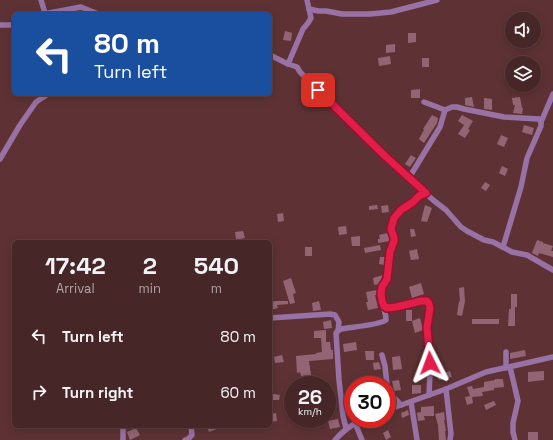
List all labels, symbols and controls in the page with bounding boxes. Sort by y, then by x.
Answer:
map controls [505,12,541,92]
button: sound [505,12,541,48]
text: 80 m [94,25,160,61]
icon: left [28,28,80,80]
button: layers [505,56,541,92]
text: Turn left [94,60,167,83]
pin [301,73,335,107]
icon: arrive [307,79,329,101]
text: 17:42 [45,250,106,281]
text: 2 [143,250,157,281]
text: 540 [194,250,239,281]
text: Arrival [56,280,95,297]
text: min [139,280,161,297]
text: m [211,280,222,297]
icon: left [28,325,50,347]
text: Turn left [62,327,124,346]
text: 80 m [220,327,256,346]
position arrow [409,342,451,384]
speed limit sign: 30 [344,376,396,428]
icon: right [28,381,50,403]
text: Turn right [62,383,133,402]
text: 60 m [220,383,256,402]
text: 26 [298,384,322,410]
text: km/h [298,405,322,418]

